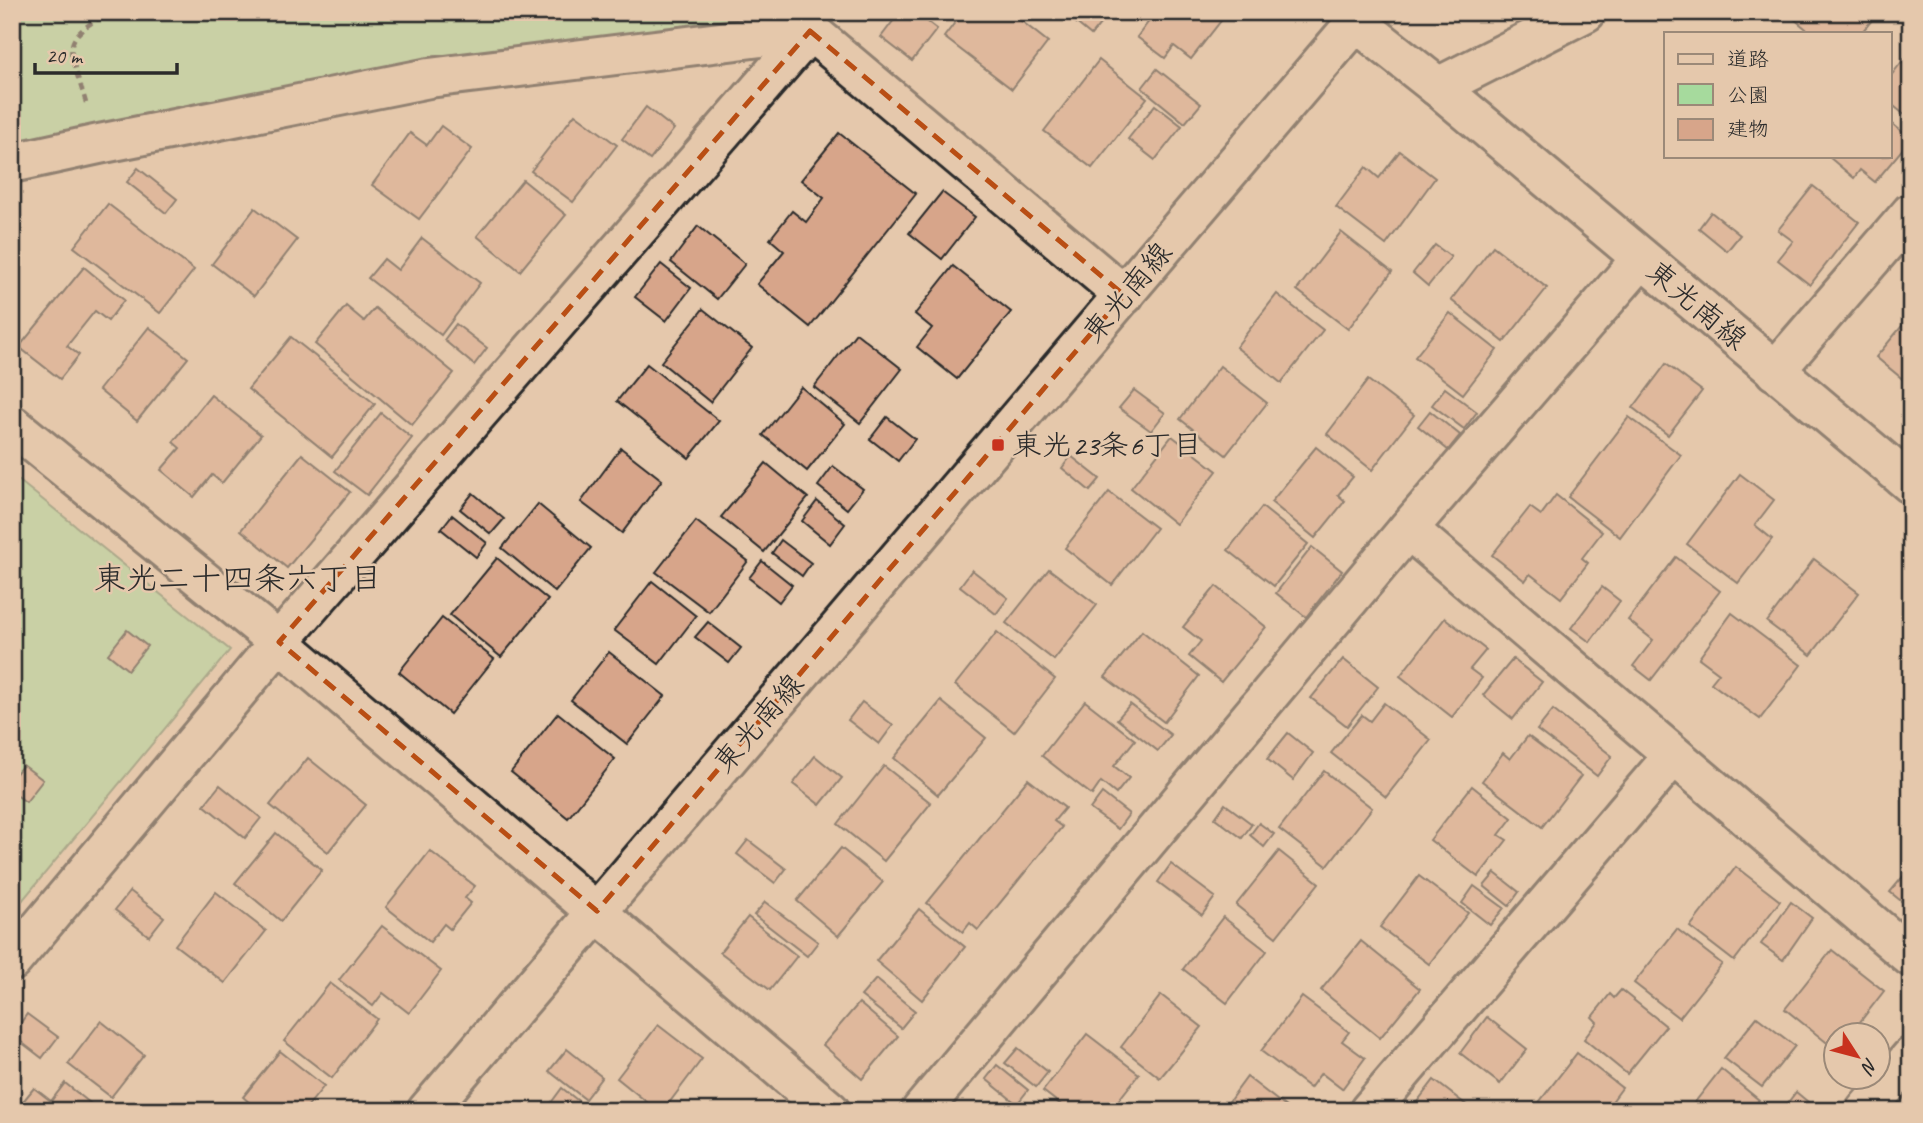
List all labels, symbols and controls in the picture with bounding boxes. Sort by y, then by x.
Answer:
scale bar [35,32,177,76]
legend [1664,32,1892,158]
text: 20 m [46,43,84,69]
text: 道路 [1727,46,1769,72]
text: 公園 [1727,82,1769,108]
text: 建物 [1727,116,1769,142]
street label: 東光南線 [1074,234,1180,350]
street label: 東光南線 [1639,252,1755,358]
place label: 東光23条6丁目 [1012,426,1203,464]
marker: 東光23条6丁目 [990,437,1006,453]
district label: 東光二十四条六丁目 [94,558,382,599]
street label: 東光南線 [704,665,812,781]
north arrow [1822,1021,1892,1092]
text: N [1855,1054,1883,1080]

